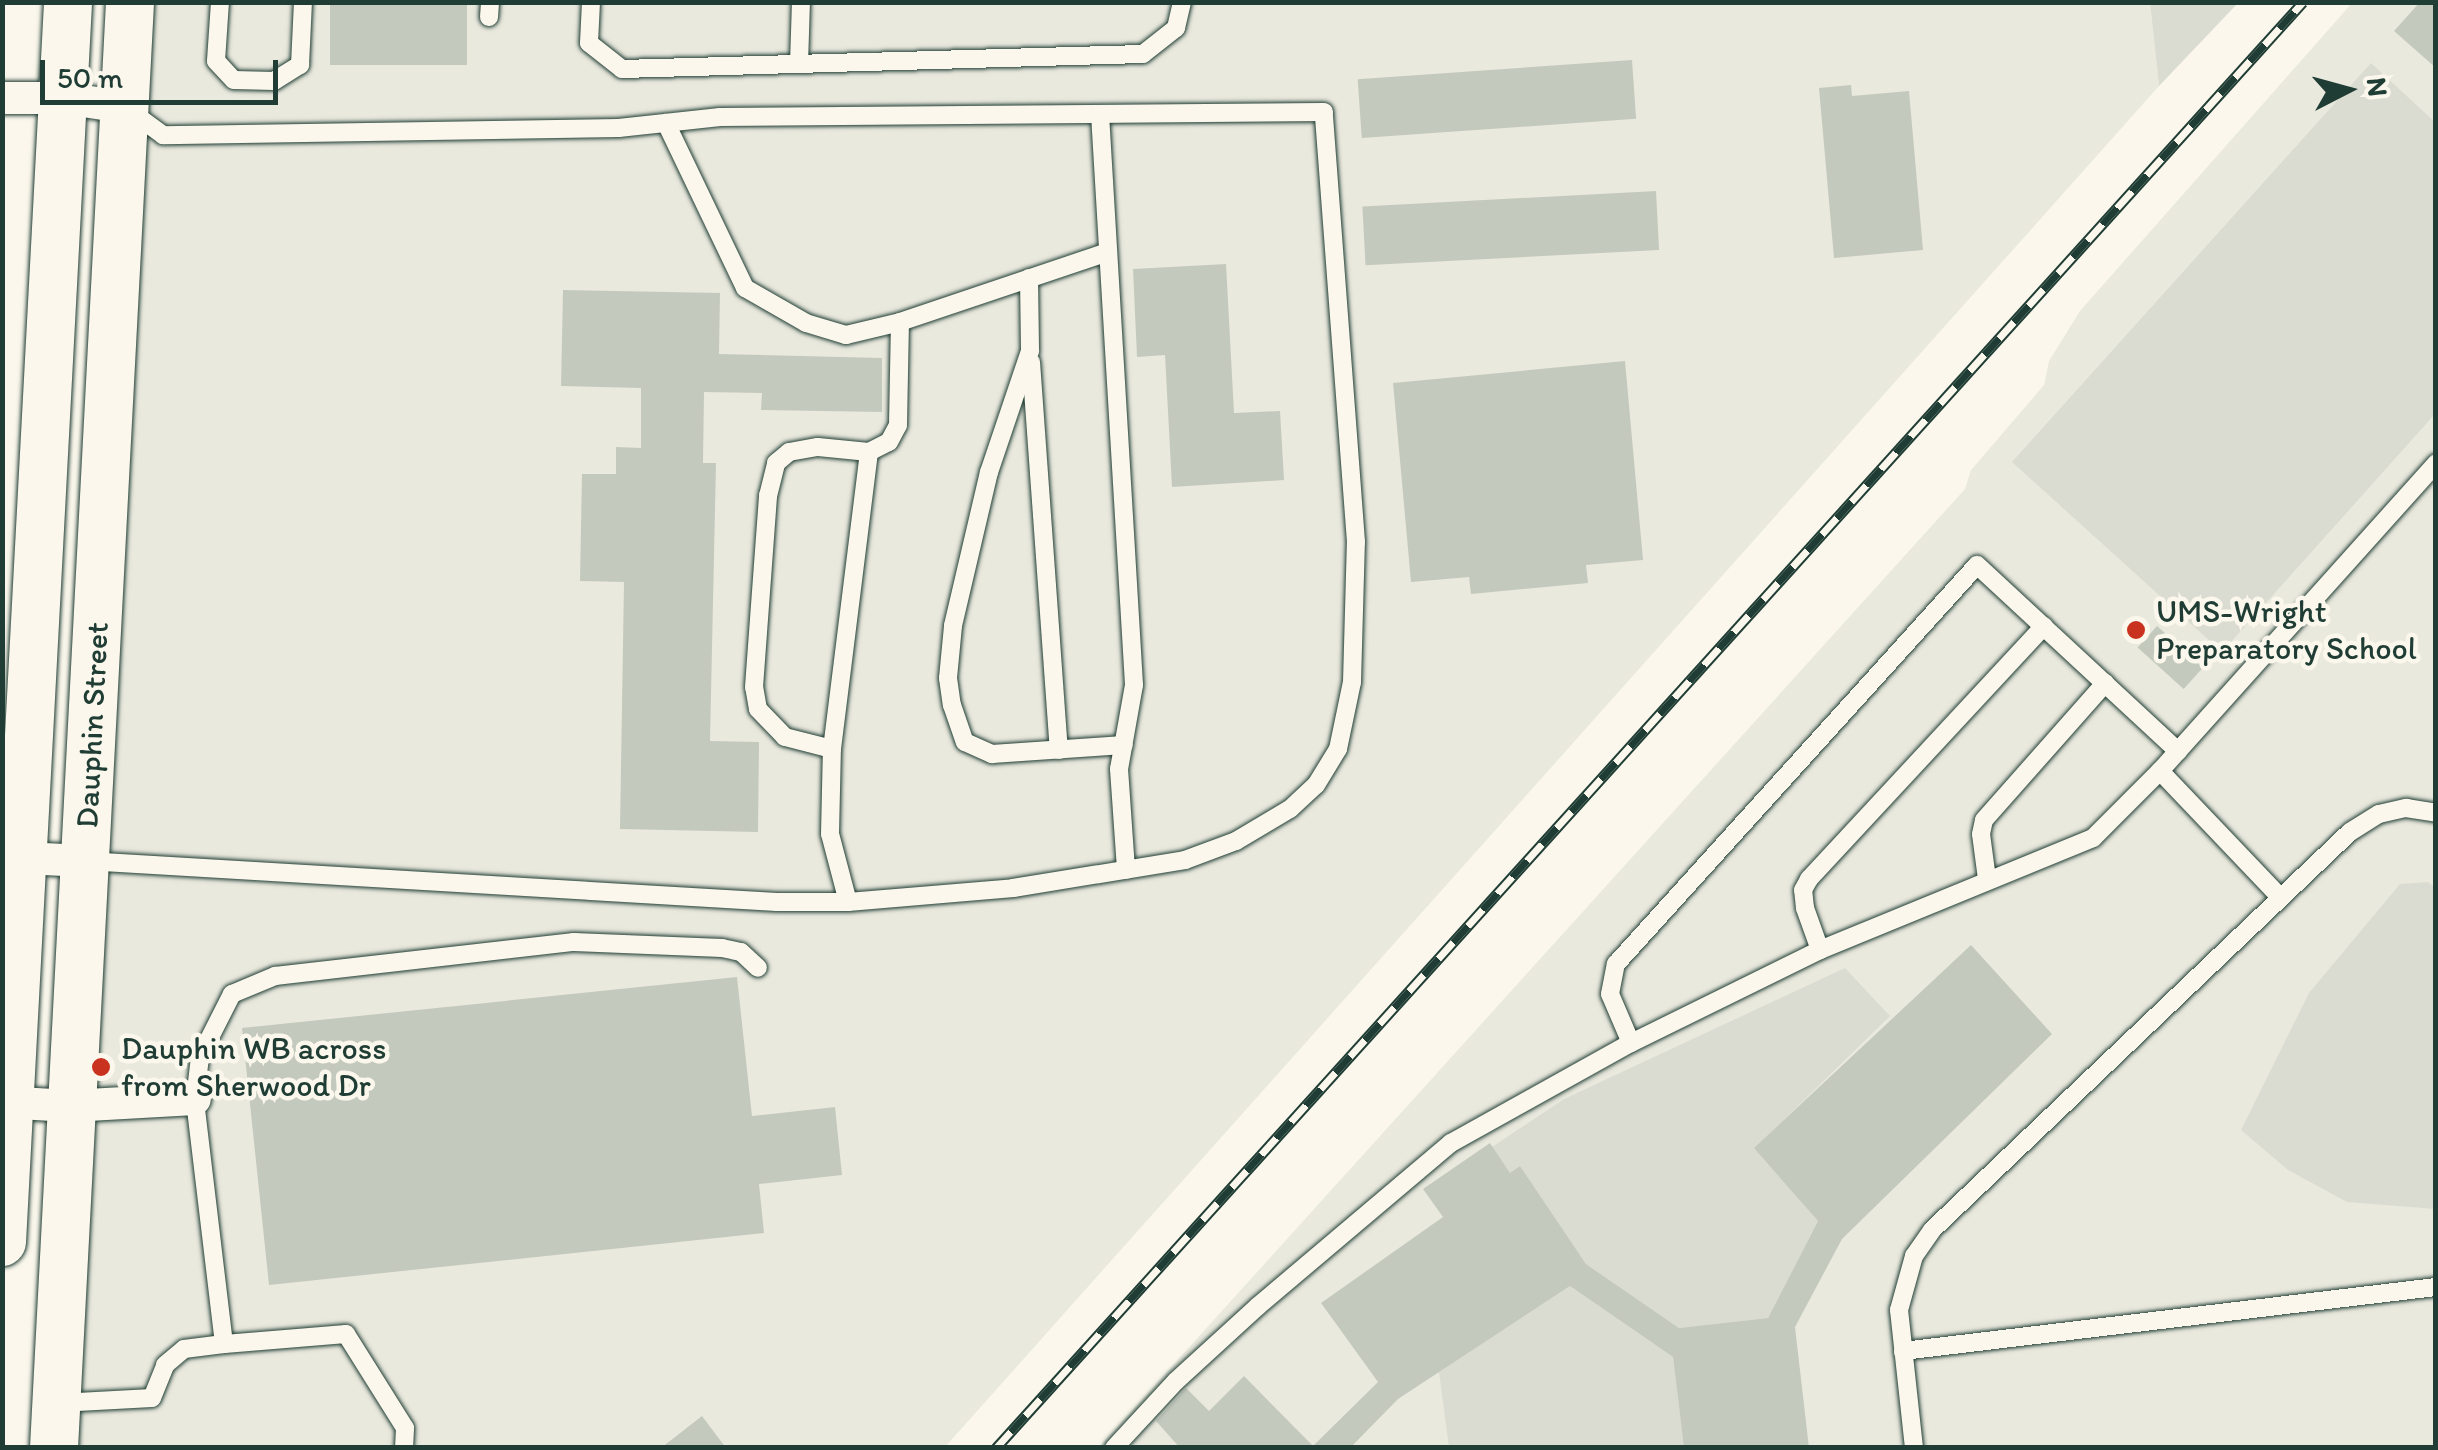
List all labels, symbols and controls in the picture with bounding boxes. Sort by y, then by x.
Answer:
scale bar [45,40,282,102]
north arrow [2298,40,2398,140]
text: 50 m [57,59,123,96]
text: N [2360,76,2396,98]
place label: UMS-Wright Preparatory School [2156,593,2417,668]
marker: UMS-Wright Preparatory School [2125,619,2147,641]
street label: Dauphin Street [67,621,117,829]
place label: Dauphin WB across from Sherwood Dr [121,1030,387,1105]
marker: Dauphin WB across from Sherwood Dr [90,1056,112,1078]

